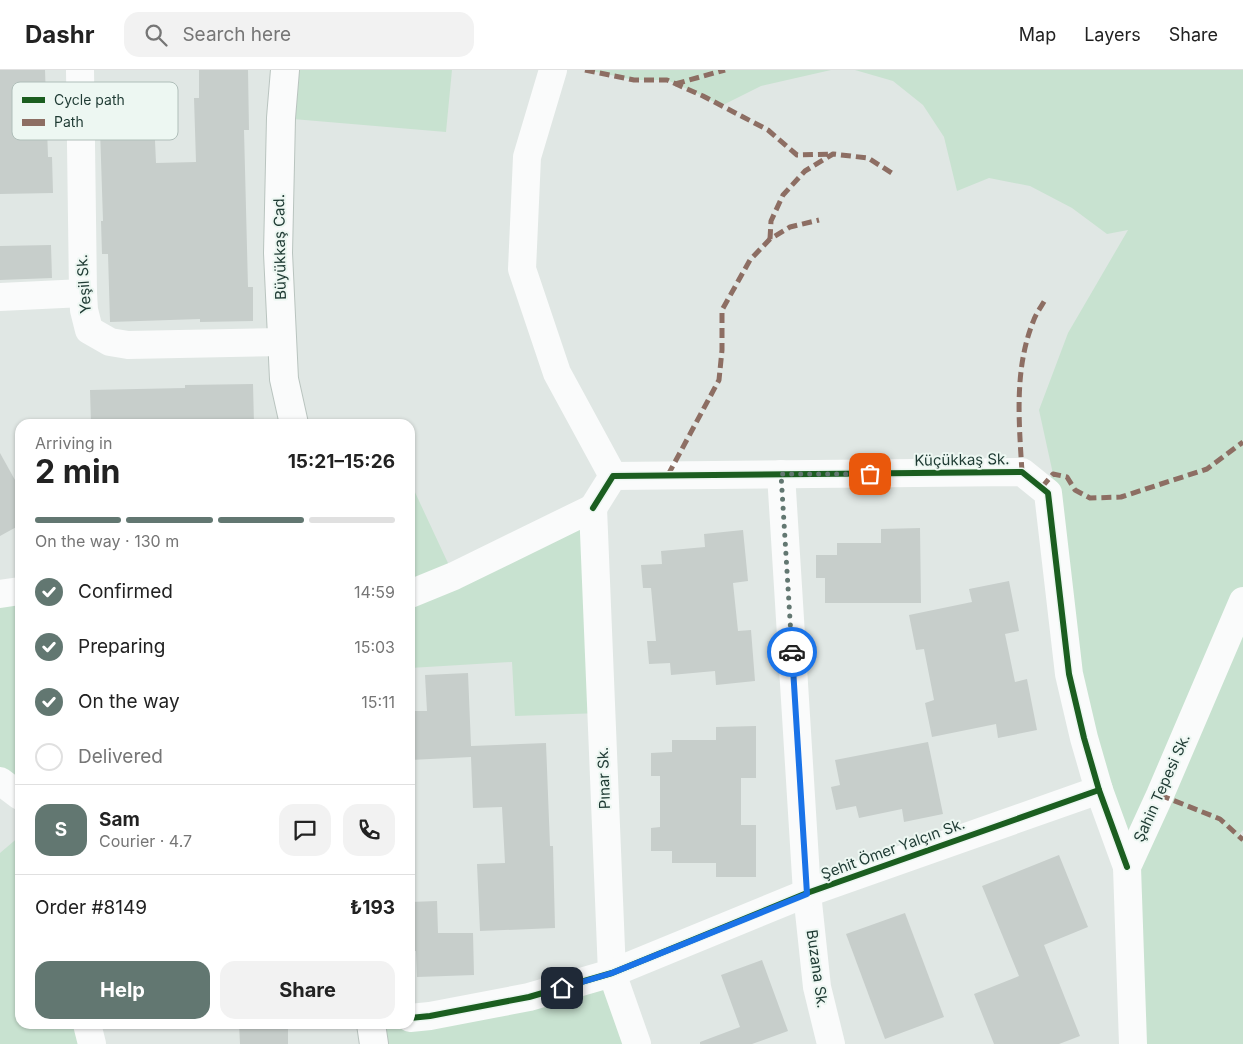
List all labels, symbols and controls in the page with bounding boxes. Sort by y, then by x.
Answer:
search box [124,12,474,57]
text: Dashr [25,20,94,49]
icon: search [142,21,170,49]
text: Search here [182,23,291,46]
text: Map [1019,24,1056,45]
text: Layers [1084,24,1141,45]
text: Share [1169,24,1218,45]
legend [12,82,178,140]
text: Cycle path [54,91,125,108]
text: Path [54,113,84,130]
street label: Büyükkaş Cad. [269,194,290,300]
street label: Yeşil Sk. [72,254,95,314]
text: Arriving in [35,433,112,453]
street label: Küçükkaş Sk. [914,449,1010,470]
text: 15:21–15:26 [288,450,395,473]
text: 2 min [35,452,121,491]
pin [849,453,891,495]
icon: bag [856,460,884,488]
text: On the way · 130 m [35,531,179,551]
icon: check [35,578,63,606]
text: Confirmed [78,580,173,603]
text: 14:59 [354,582,395,602]
courier [767,627,817,677]
icon: check [35,633,63,661]
text: Preparing [78,635,165,658]
text: 15:03 [354,637,395,657]
icon: car [778,638,806,666]
icon: check [35,688,63,716]
text: On the way [78,690,180,713]
text: 15:11 [361,692,395,712]
street label: Şahin Tepesi Sk. [1129,731,1194,845]
text: Delivered [78,745,163,768]
street label: Pınar Sk. [593,746,614,810]
button: chat [279,804,331,856]
button: phone [343,804,395,856]
text: Sam [99,808,140,831]
street label: Şehit Ömer Yalçın Sk. [818,814,967,883]
text: S [55,818,67,841]
text: Courier · 4.7 [99,831,192,851]
text: Order #8149 [35,896,147,919]
text: ₺193 [350,896,395,919]
street label: Buzana Sk. [803,928,832,1009]
button: Help [35,961,210,1019]
button: Share [220,961,395,1019]
pin [541,967,583,1009]
icon: home [548,974,576,1002]

